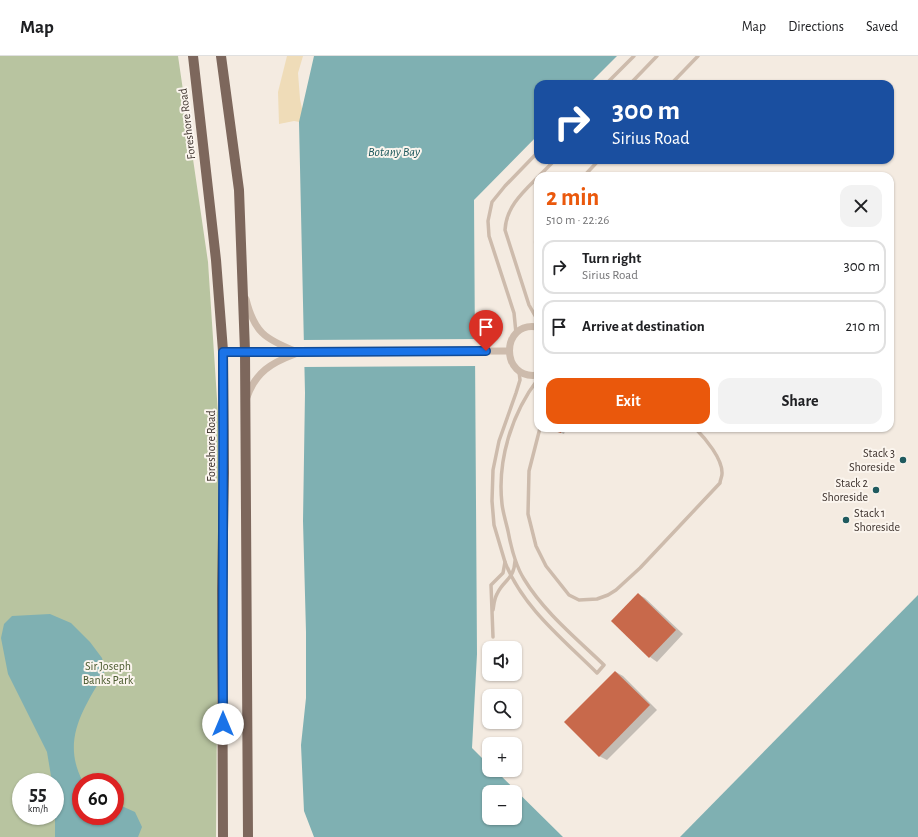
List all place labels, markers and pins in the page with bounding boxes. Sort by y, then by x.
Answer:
pin [469,310,503,351]
place label: Stack 3 Shoreside [849,447,895,473]
marker: Stack 3 Shoreside [898,455,908,465]
place label: Stack 2 Shoreside [822,477,869,503]
marker: Stack 2 Shoreside [871,485,881,495]
place label: Stack 1 Shoreside [854,507,900,533]
marker: Stack 1 Shoreside [841,515,851,525]

